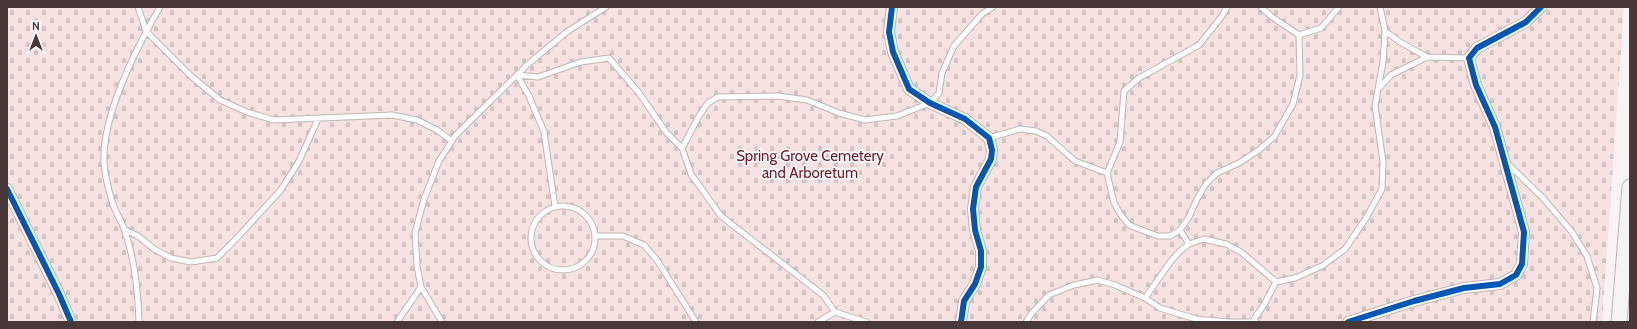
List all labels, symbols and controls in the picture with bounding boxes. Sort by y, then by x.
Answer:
north arrow [16,16,56,56]
text: N [32,19,40,33]
park label: Spring Grove Cemetery and Arboretum [736,147,884,182]

